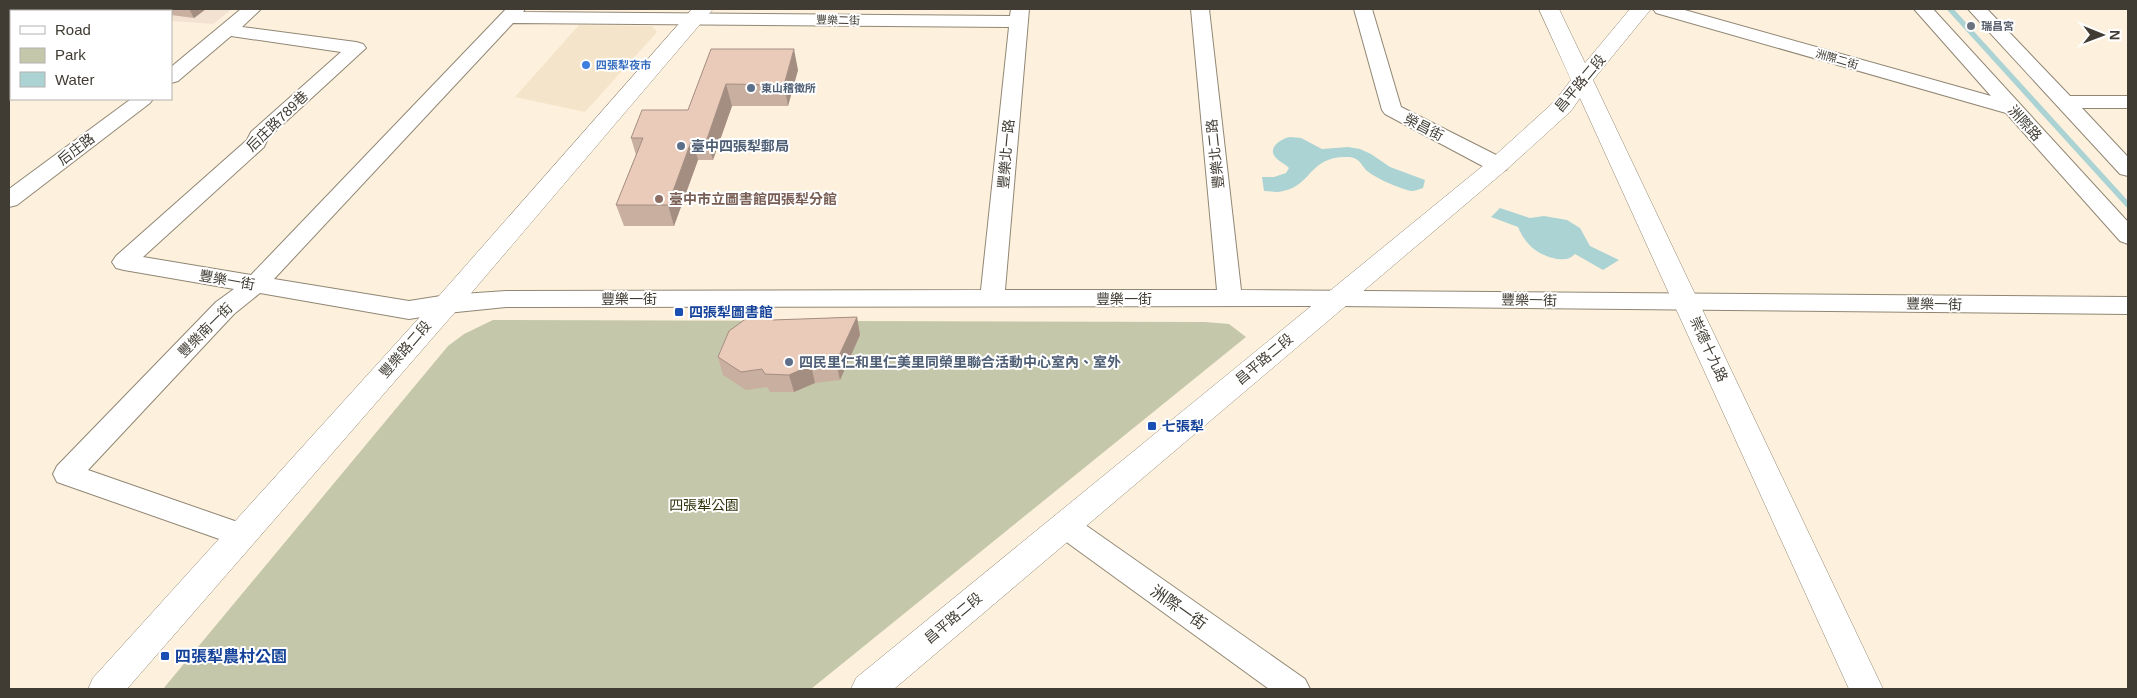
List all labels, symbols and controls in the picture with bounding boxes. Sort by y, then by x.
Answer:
legend [10,10,172,100]
north arrow [2077,10,2127,60]
street label: 豐樂二街 [816,14,860,26]
marker: 瑞昌宮 [1965,20,1977,32]
place label: 瑞昌宮 [1981,20,2014,32]
text: Road [55,21,91,38]
text: N [2107,30,2123,40]
text: Park [55,46,86,63]
street label: 洲際二街 [1814,47,1860,71]
street label: 昌平路二段 [1551,51,1609,115]
marker: 四張犁夜市 [580,59,592,71]
place label: 四張犁夜市 [596,59,651,71]
text: Water [55,71,94,88]
marker: 東山稽徵所 [745,82,757,94]
place label: 東山稽徵所 [761,82,816,94]
street label: 后庄路789巷 [243,88,311,154]
street label: 洲際路 [2005,102,2045,144]
street label: 榮昌街 [1402,110,1446,144]
street label: 豐樂北一路 [995,118,1017,190]
street label: 豐樂北二路 [1203,118,1227,190]
street label: 后庄路 [54,130,98,168]
place label: 臺中四張犁郵局 [691,138,789,154]
marker: 臺中四張犁郵局 [675,140,687,152]
place label: 臺中市立圖書館四張犁分館 [669,191,837,207]
marker: 臺中市立圖書館四張犁分館 [653,193,665,205]
street label: 豐樂一街 [198,267,256,293]
street label: 豐樂一街 [601,291,657,307]
street label: 豐樂一街 [1096,291,1152,307]
street label: 豐樂一街 [1501,292,1557,308]
street label: 豐樂一街 [1906,296,1962,312]
street label: 豐樂南一街 [175,300,235,360]
place label: 四張犁圖書館 [689,304,773,320]
marker: 四張犁圖書館 [673,306,685,318]
street label: 崇德十九路 [1687,314,1731,384]
street label: 豐樂路二段 [376,317,434,381]
street label: 昌平路二段 [1232,330,1296,388]
place label: 四民里仁和里仁美里同榮里聯合活動中心室內、室外 [799,354,1121,370]
marker: 四民里仁和里仁美里同榮里聯合活動中心室內、室外 [783,356,795,368]
place label: 七張犁 [1162,418,1204,434]
marker: 七張犁 [1146,420,1158,432]
park label: 四張犁公園 [669,497,739,513]
street label: 洲際一街 [1148,582,1210,633]
street label: 昌平路二段 [921,589,985,647]
place label: 四張犁農村公園 [175,647,287,665]
marker: 四張犁農村公園 [159,650,171,662]

